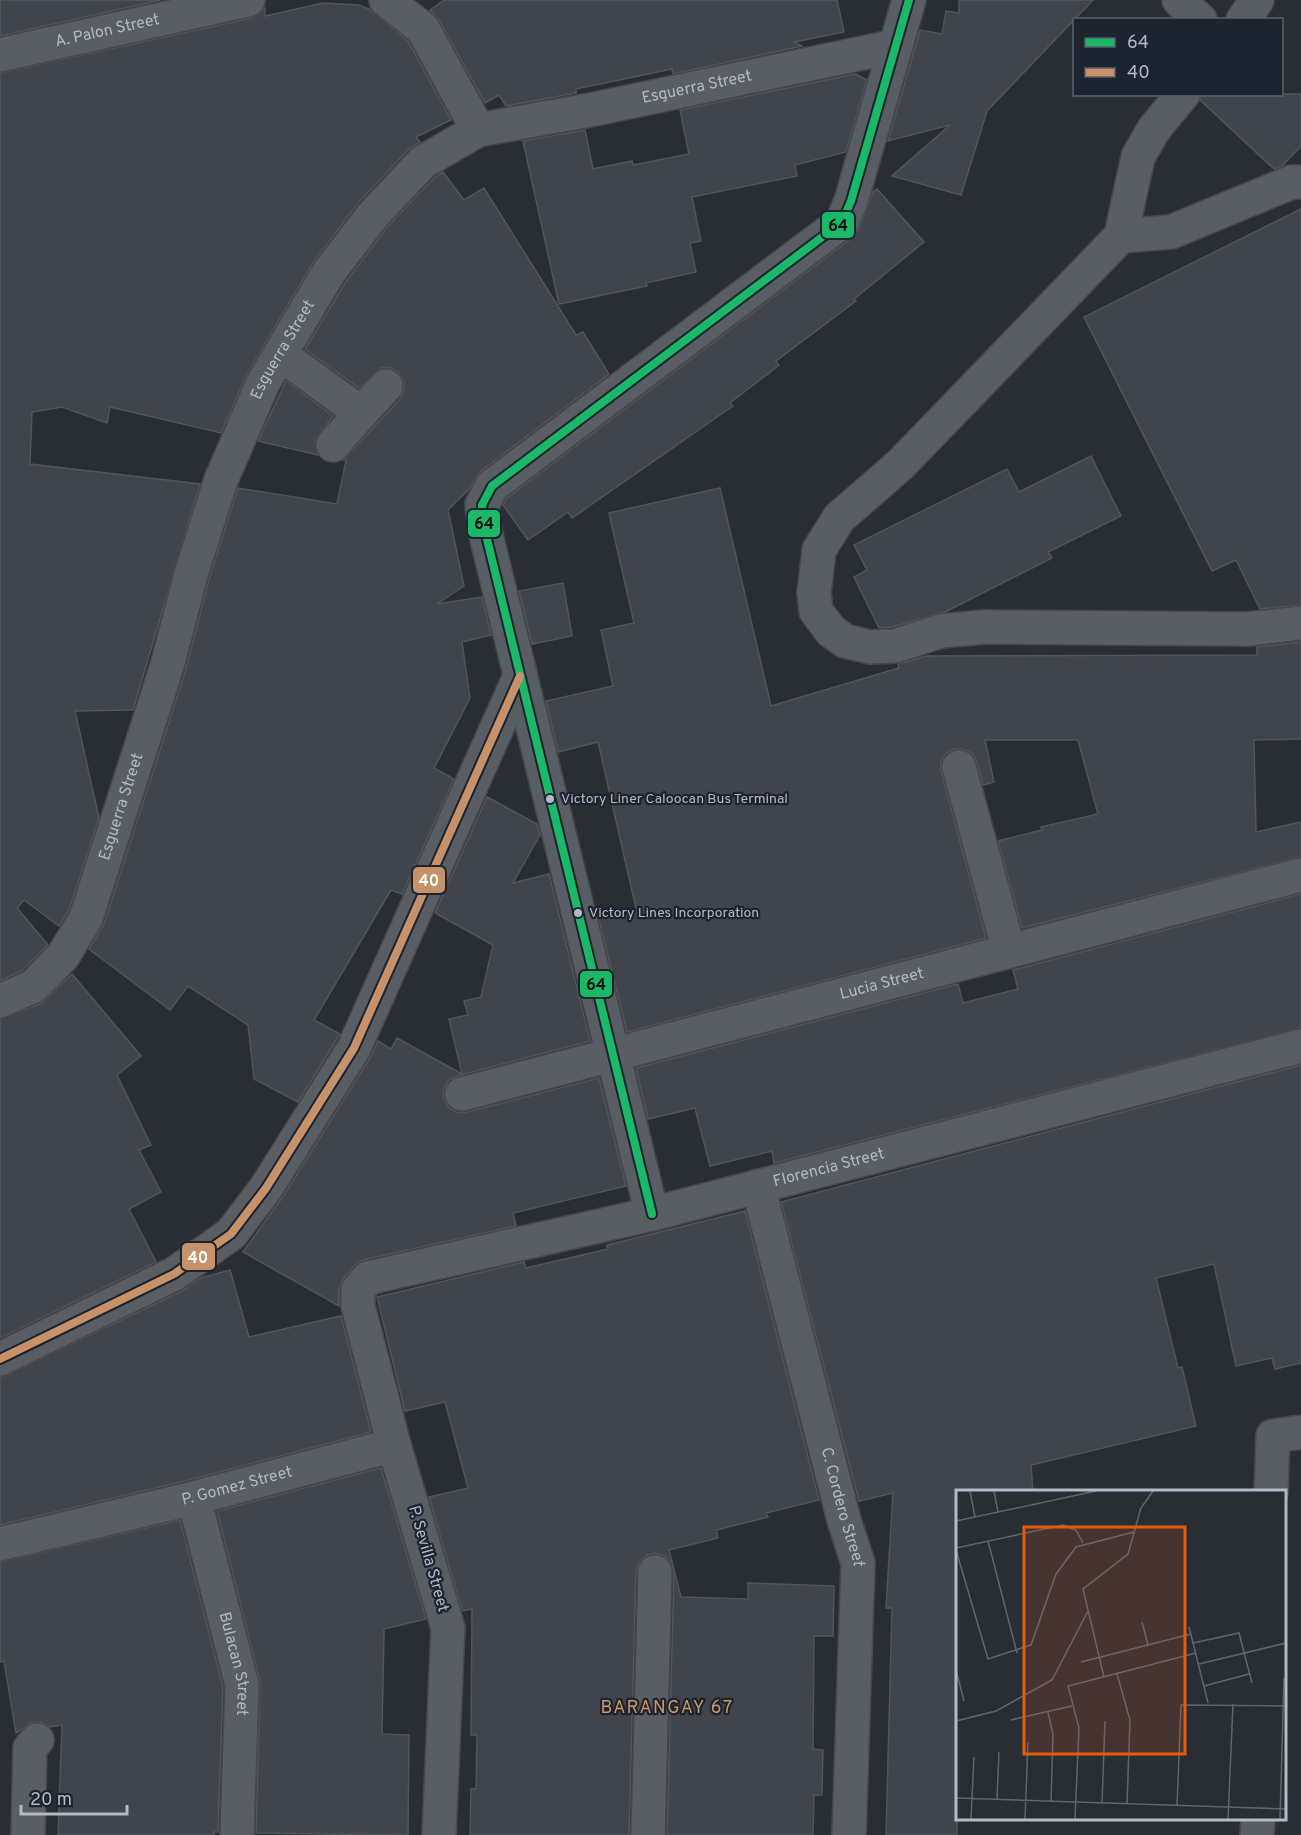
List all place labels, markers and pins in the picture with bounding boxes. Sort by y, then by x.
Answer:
place label: Victory Liner Caloocan Bus Terminal [561,791,788,808]
marker: Victory Liner Caloocan Bus Terminal [544,793,556,805]
place label: Victory Lines Incorporation [589,905,759,922]
marker: Victory Lines Incorporation [572,907,584,919]

